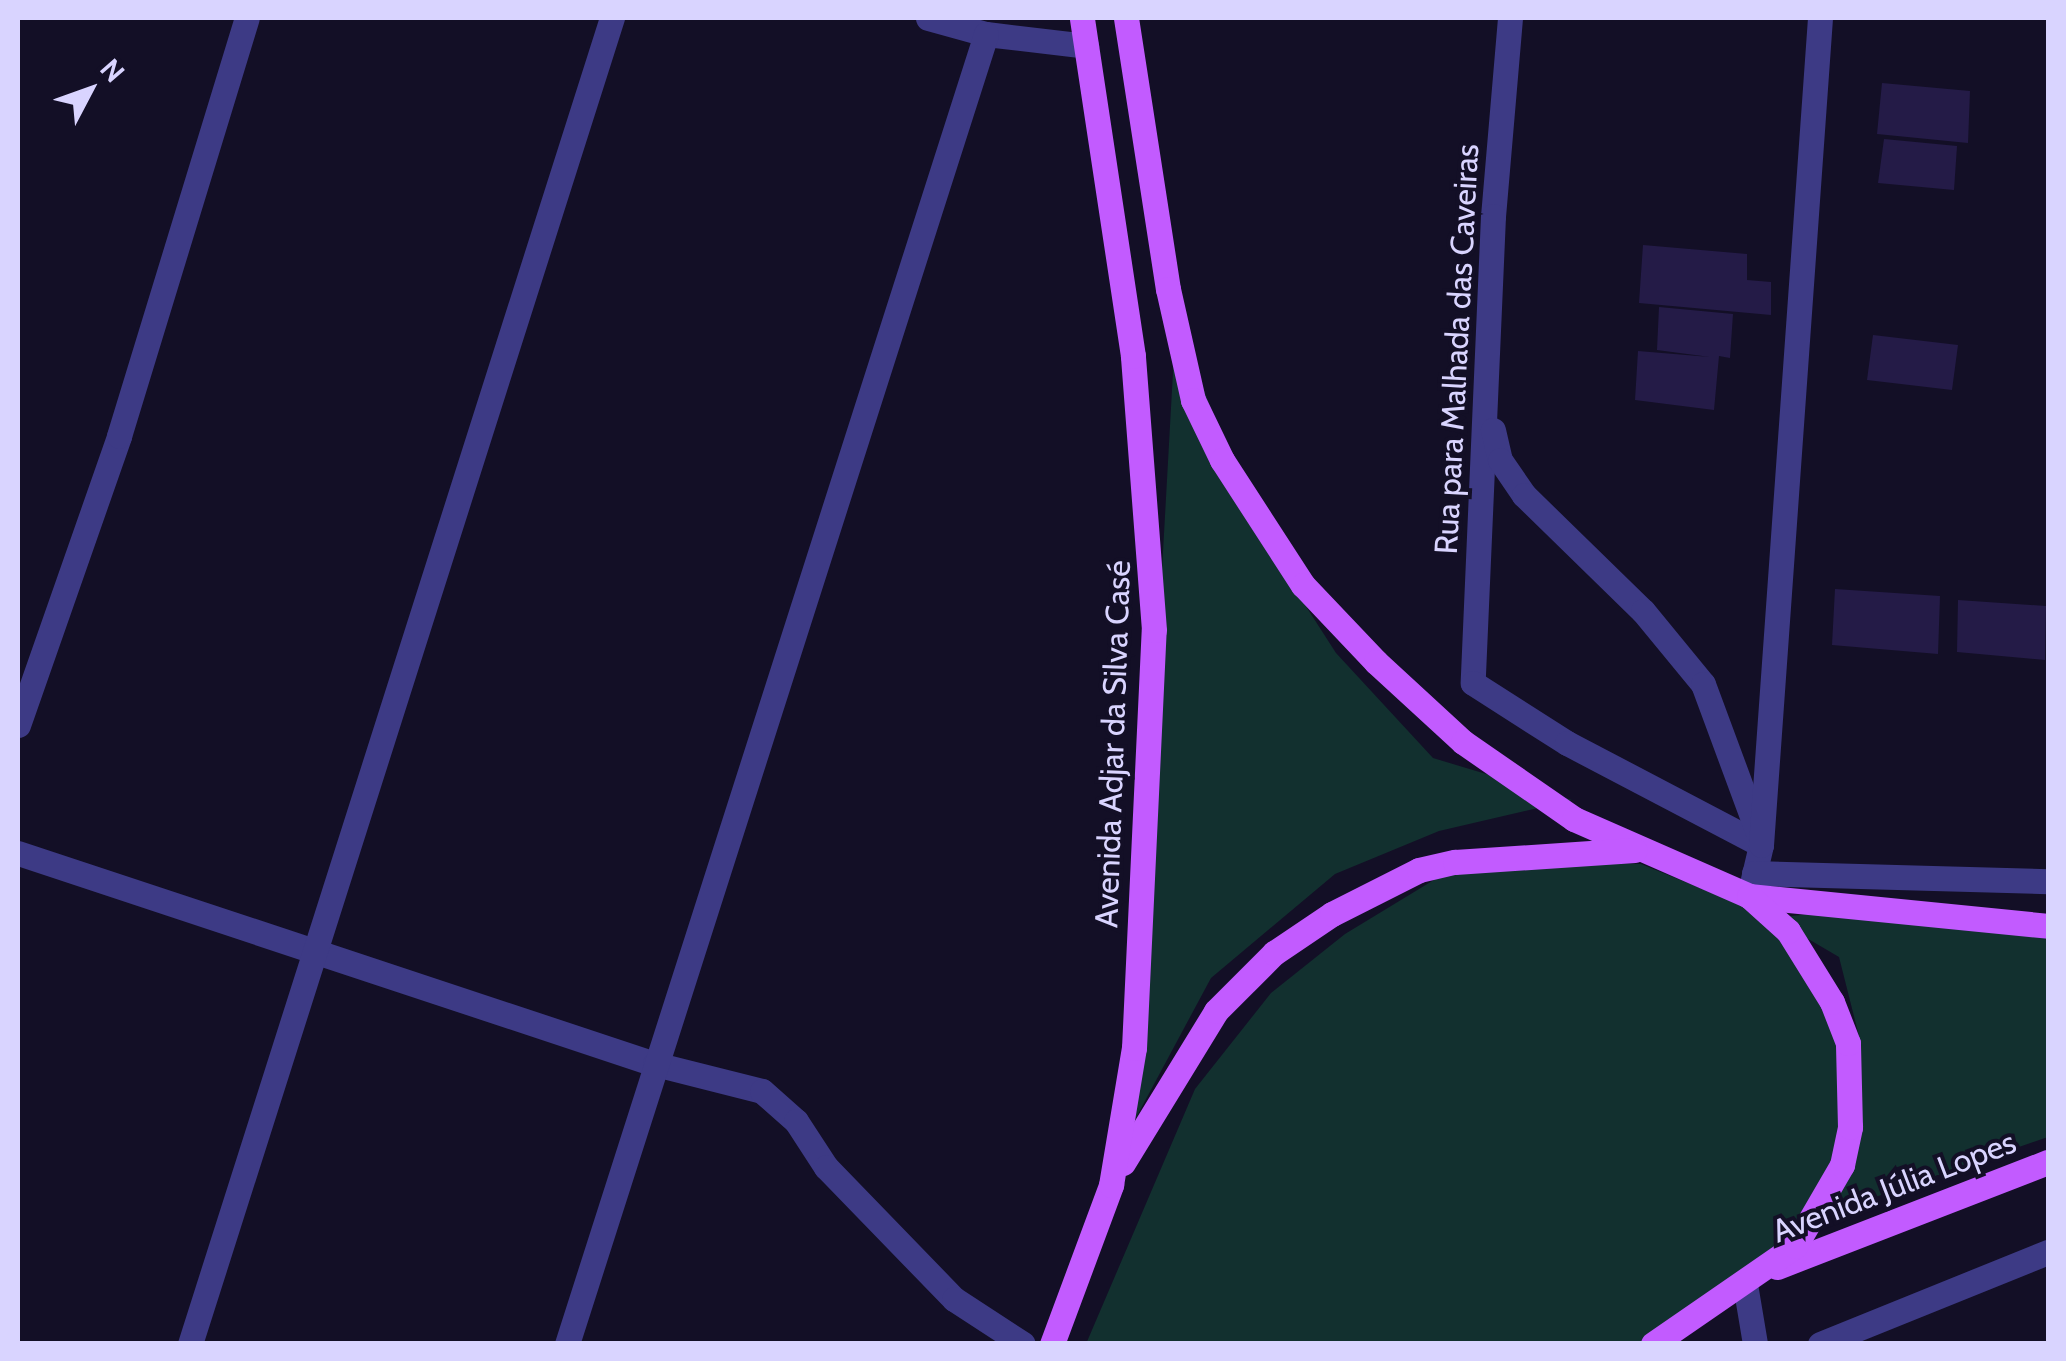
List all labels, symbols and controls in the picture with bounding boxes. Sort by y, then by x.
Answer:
north arrow [40,40,140,140]
text: N [93,52,132,89]
street label: Rua para Malhada das Caveiras [1427,143,1487,555]
street label: Avenida Adjar da Silva Casé [1087,560,1139,928]
street label: Avenida Júlia Lopes [1767,1123,2021,1251]

